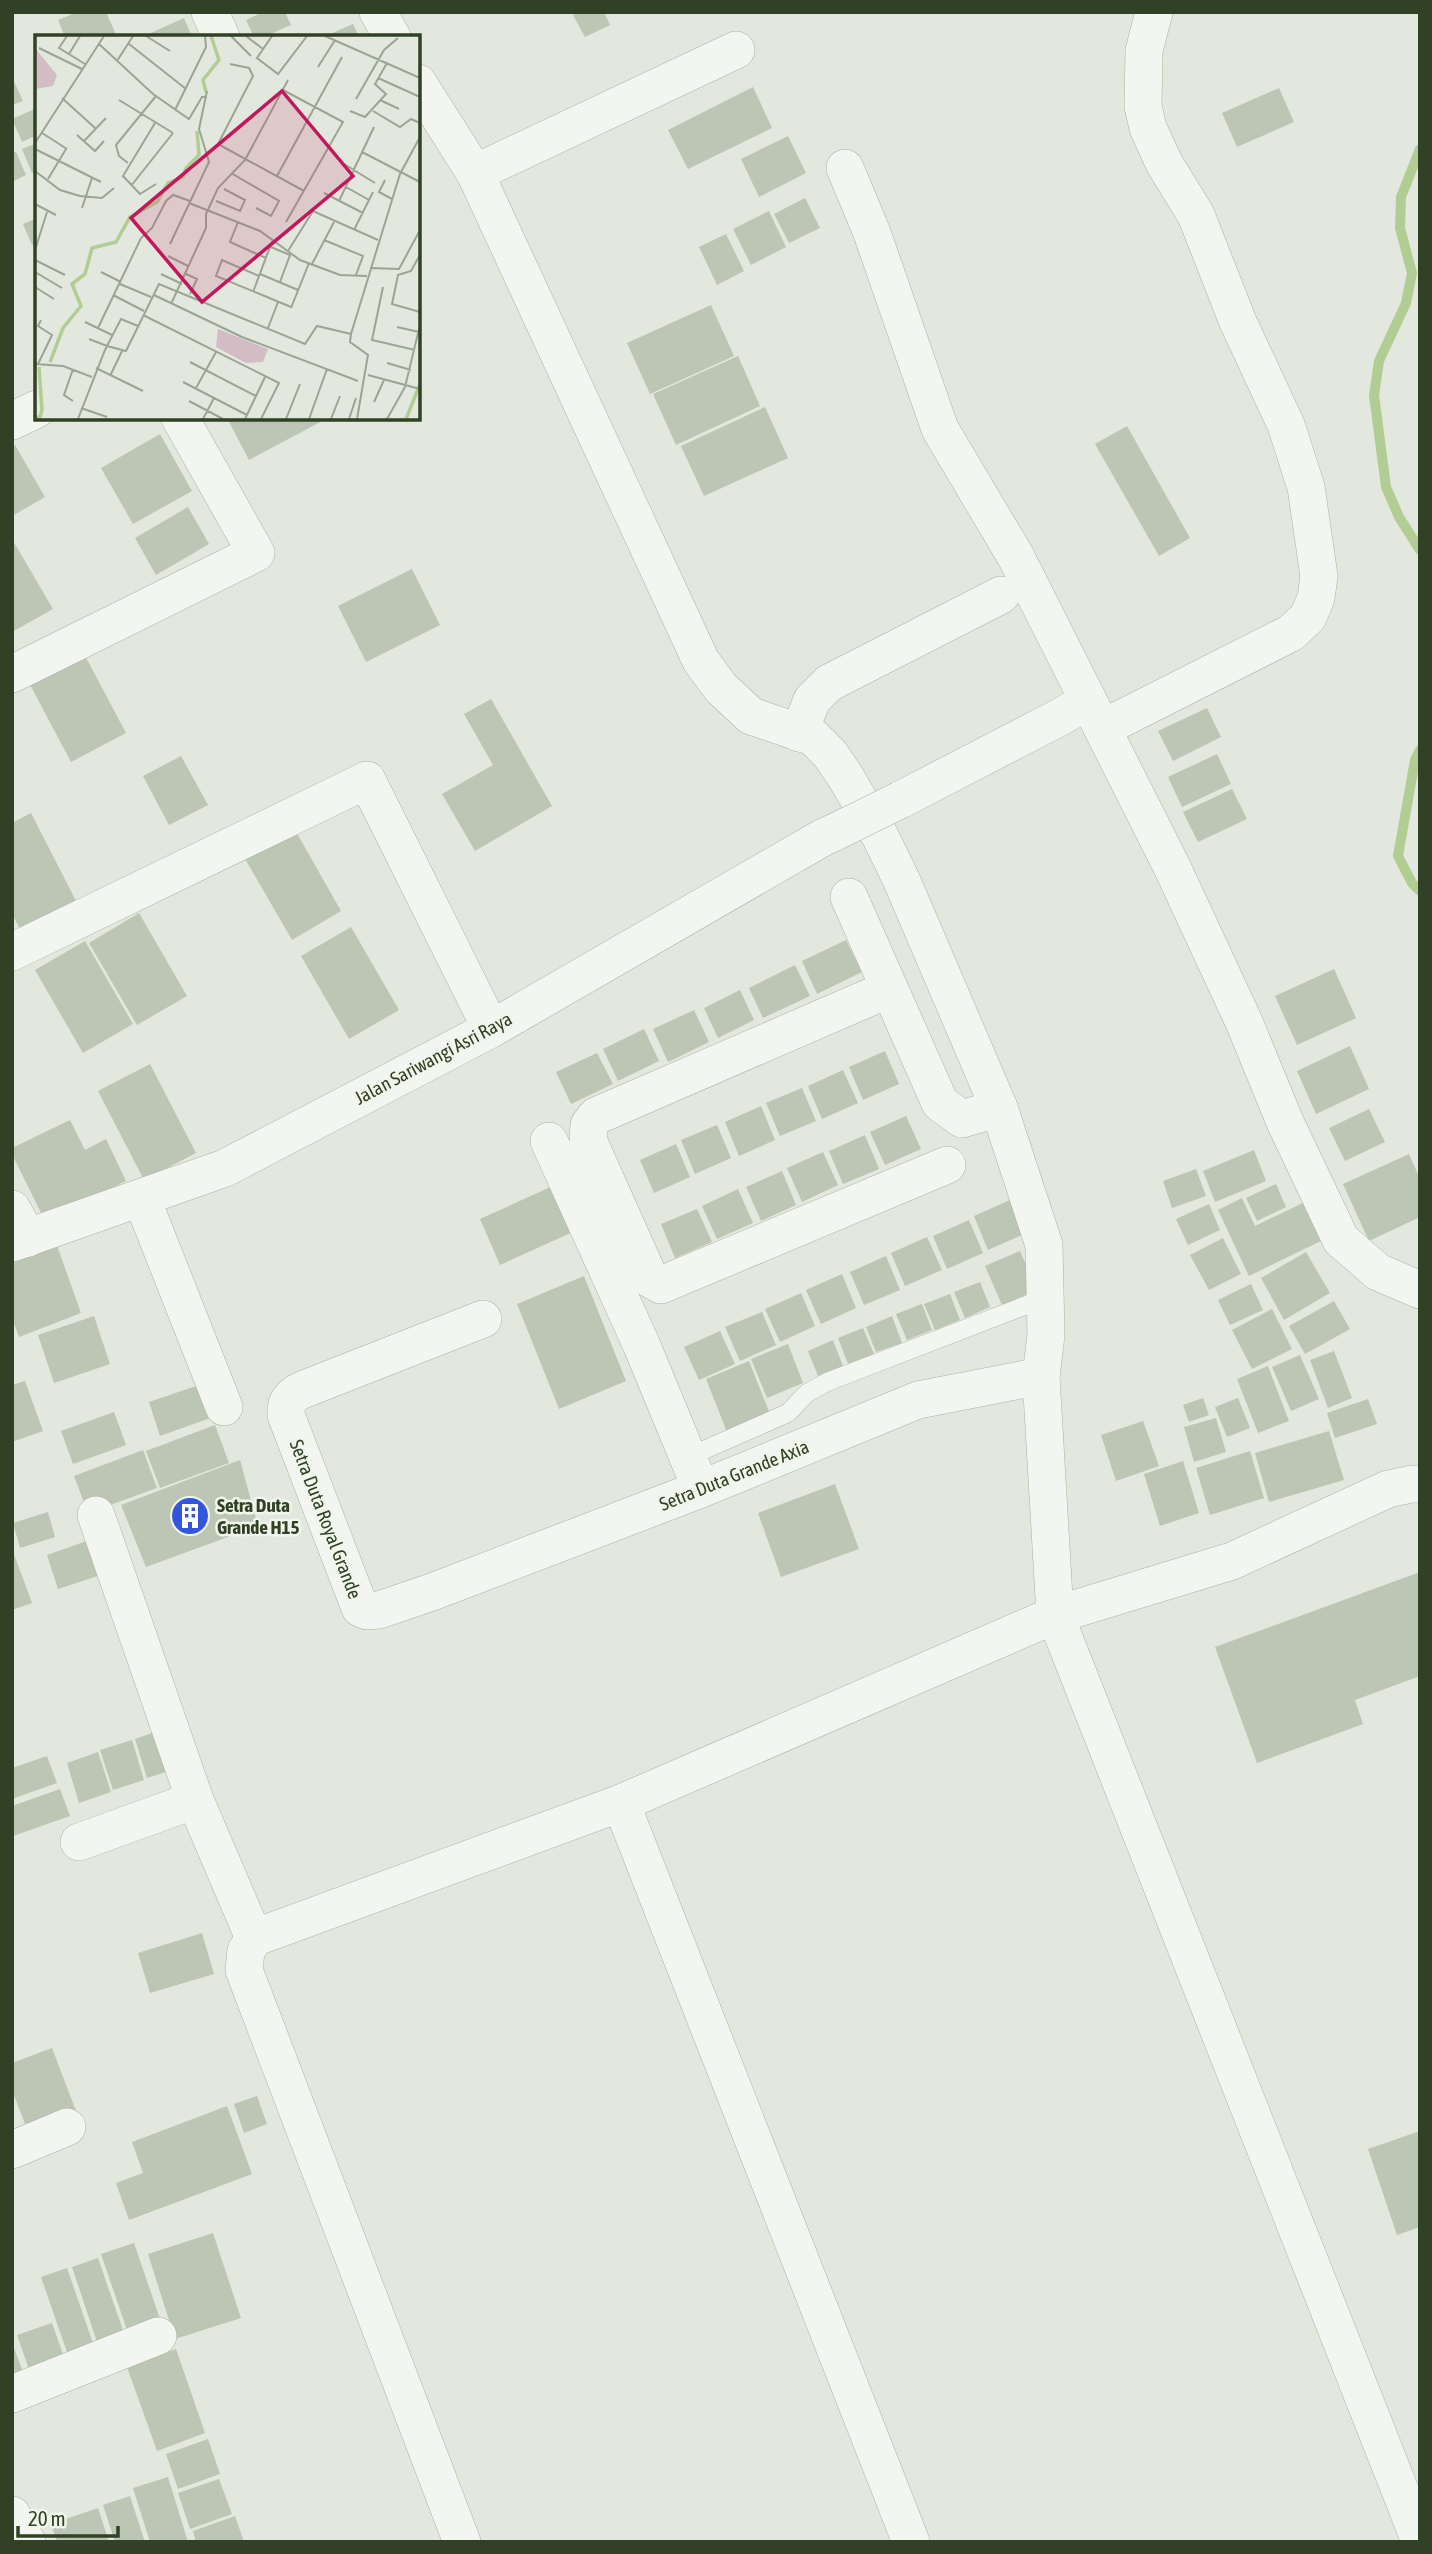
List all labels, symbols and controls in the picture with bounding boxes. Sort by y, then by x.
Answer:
inset map [35,35,420,420]
street label: Jalan Sariwangi Asri Raya [351,1007,515,1109]
street label: Setra Duta Grande Axia [656,1435,812,1515]
street label: Setra Duta Royal Grande [285,1436,367,1602]
place label: Setra Duta Grande H15 [217,1494,300,1538]
building icon: Setra Duta Grande H15 [169,1495,211,1537]
scale bar [18,2494,117,2538]
text: 20 m [28,2506,66,2530]

